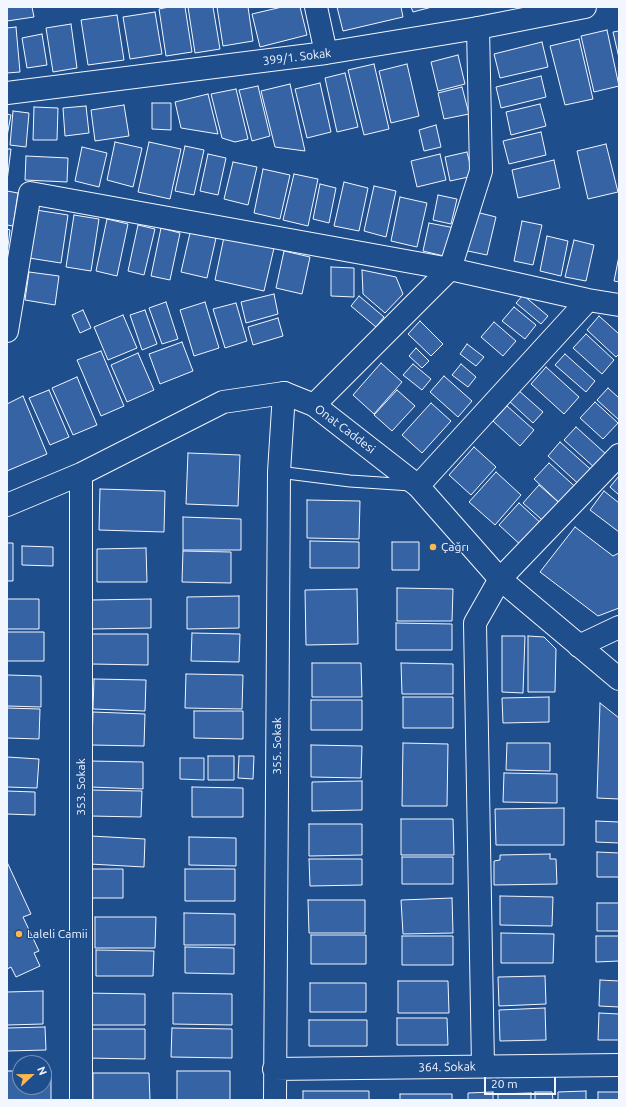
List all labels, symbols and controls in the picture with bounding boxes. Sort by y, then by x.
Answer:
street label: 399/1. Sokak [262,46,332,68]
street label: Onat Caddesi [312,402,378,456]
place label: Çağrı [441,540,469,554]
marker: Çağrı [428,542,438,552]
street label: 355. Sokak [270,717,284,775]
street label: 353. Sokak [74,758,88,816]
place label: Laleli Camii [27,927,88,941]
marker: Laleli Camii [14,929,24,939]
north arrow [12,1055,52,1095]
street label: 364. Sokak [418,1059,476,1075]
text: N [35,1065,49,1077]
scale bar [486,1069,558,1095]
text: 20 m [491,1077,518,1090]

